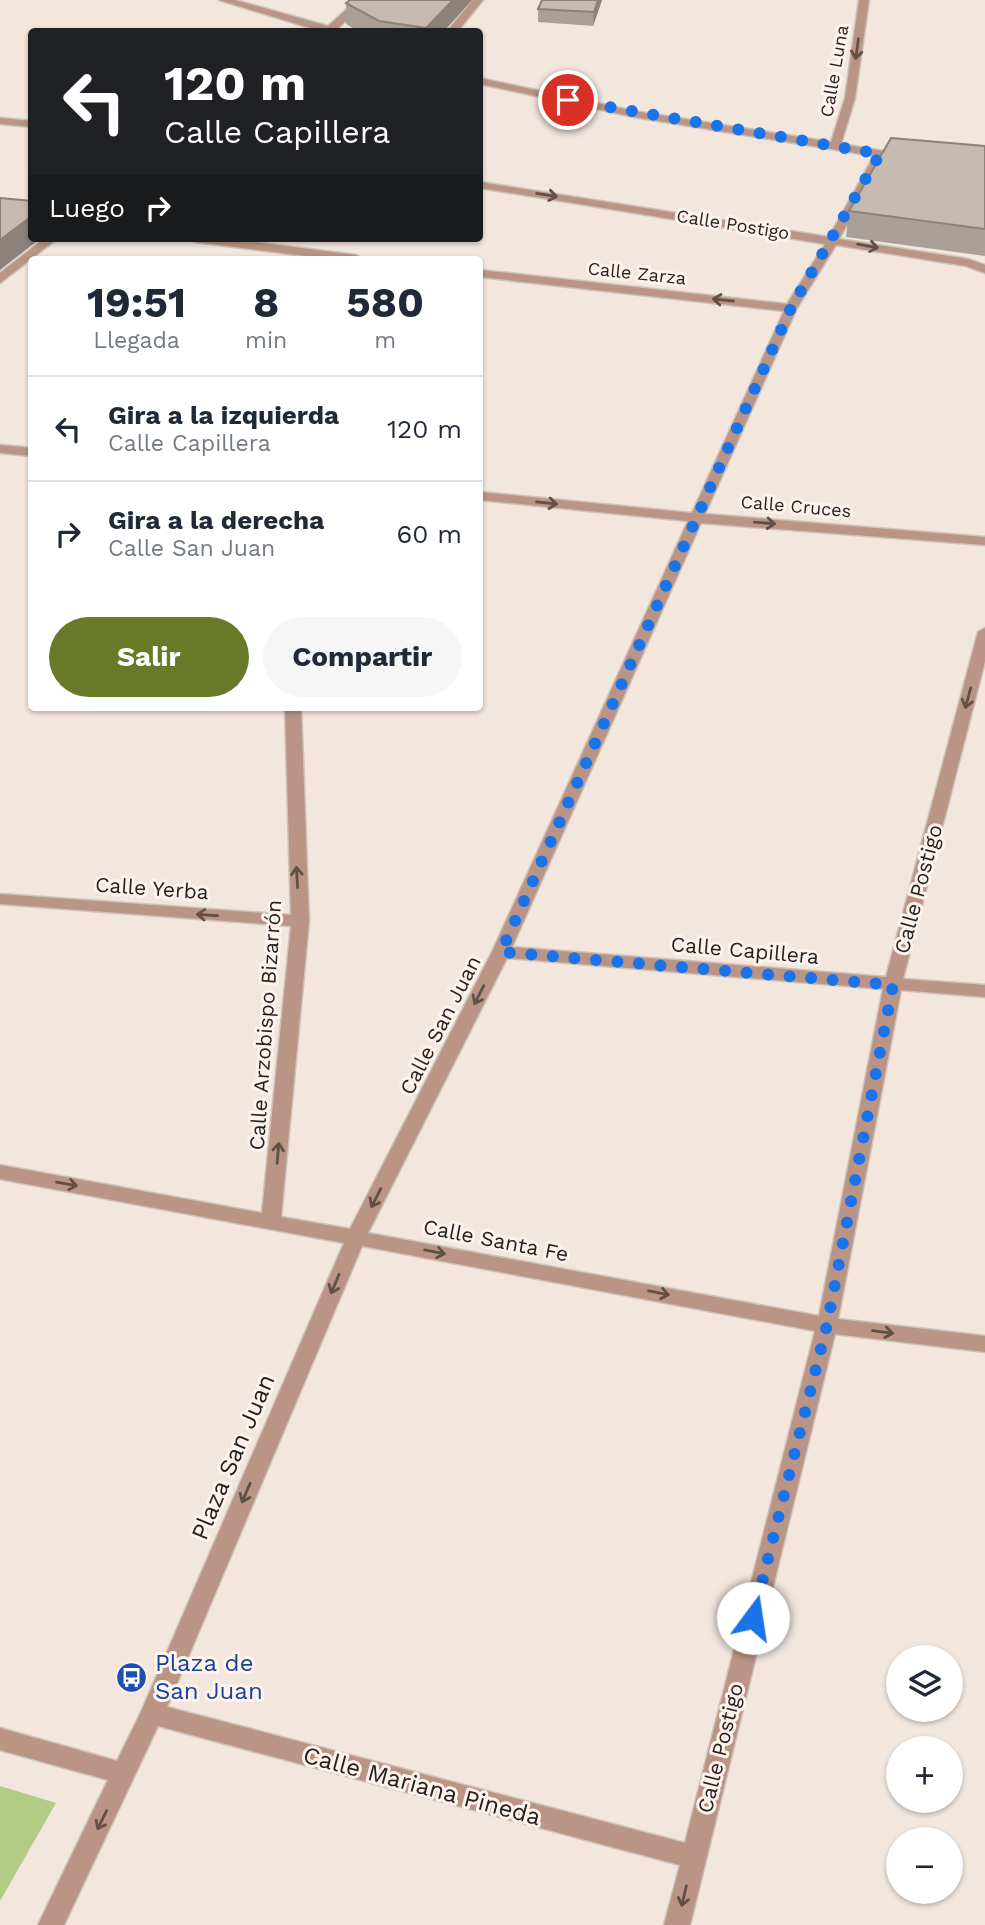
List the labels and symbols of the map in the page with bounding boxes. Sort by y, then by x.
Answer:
street label: Calle Luna [816,23,852,119]
one-way arrow [850,37,863,60]
pin [538,70,598,130]
one-way arrow [535,189,558,202]
street label: Calle Postigo [675,205,791,243]
one-way arrow [857,240,879,253]
street label: Calle Zarza [587,257,687,289]
one-way arrow [712,294,735,307]
street label: Calle Cruces [740,491,852,521]
one-way arrow [536,497,558,510]
one-way arrow [754,517,776,530]
one-way arrow [961,686,974,708]
street label: Calle Postigo [889,822,947,956]
one-way arrow [291,866,304,889]
street label: Calle Yerba [94,872,210,904]
street label: Calle Arzobispo Bizarrón [244,899,286,1151]
one-way arrow [197,908,219,921]
street label: Calle Capillera [670,931,820,969]
street label: Calle San Juan [394,951,486,1099]
one-way arrow [472,984,485,1005]
one-way arrow [271,1142,284,1165]
one-way arrow [55,1178,78,1191]
one-way arrow [369,1187,383,1208]
street label: Calle Santa Fe [421,1214,571,1266]
one-way arrow [424,1245,446,1259]
one-way arrow [328,1273,341,1294]
one-way arrow [647,1287,670,1301]
one-way arrow [871,1325,894,1338]
street label: Plaza San Juan [185,1370,281,1544]
one-way arrow [239,1482,252,1503]
position arrow [716,1581,790,1655]
place label: Plaza de San Juan [155,1649,263,1705]
bus stop icon: Plaza de San Juan [115,1660,149,1694]
street label: Calle Postigo [692,1681,748,1815]
street label: Calle Mariana Pineda [300,1741,544,1831]
one-way arrow [94,1809,108,1830]
one-way arrow [676,1884,690,1907]

